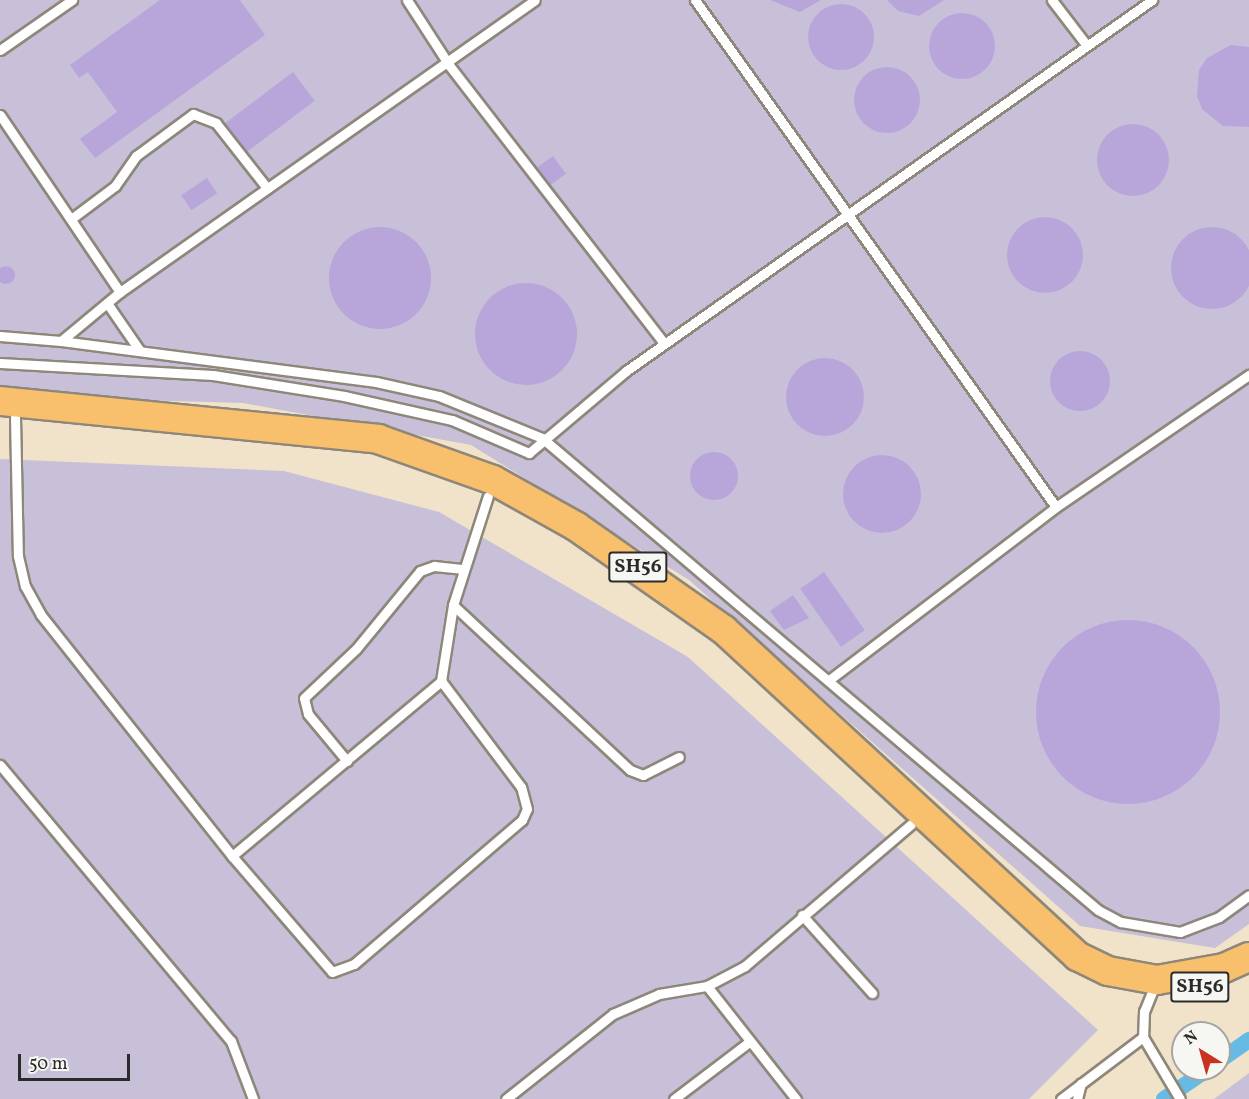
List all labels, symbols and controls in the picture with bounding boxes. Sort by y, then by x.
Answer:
road number: SH56 [608,550,668,584]
road number: SH56 [1170,970,1230,1004]
north arrow [1171,1021,1231,1081]
text: N [1180,1026,1203,1051]
scale bar [21,1042,134,1080]
text: 50 m [29,1052,68,1077]

